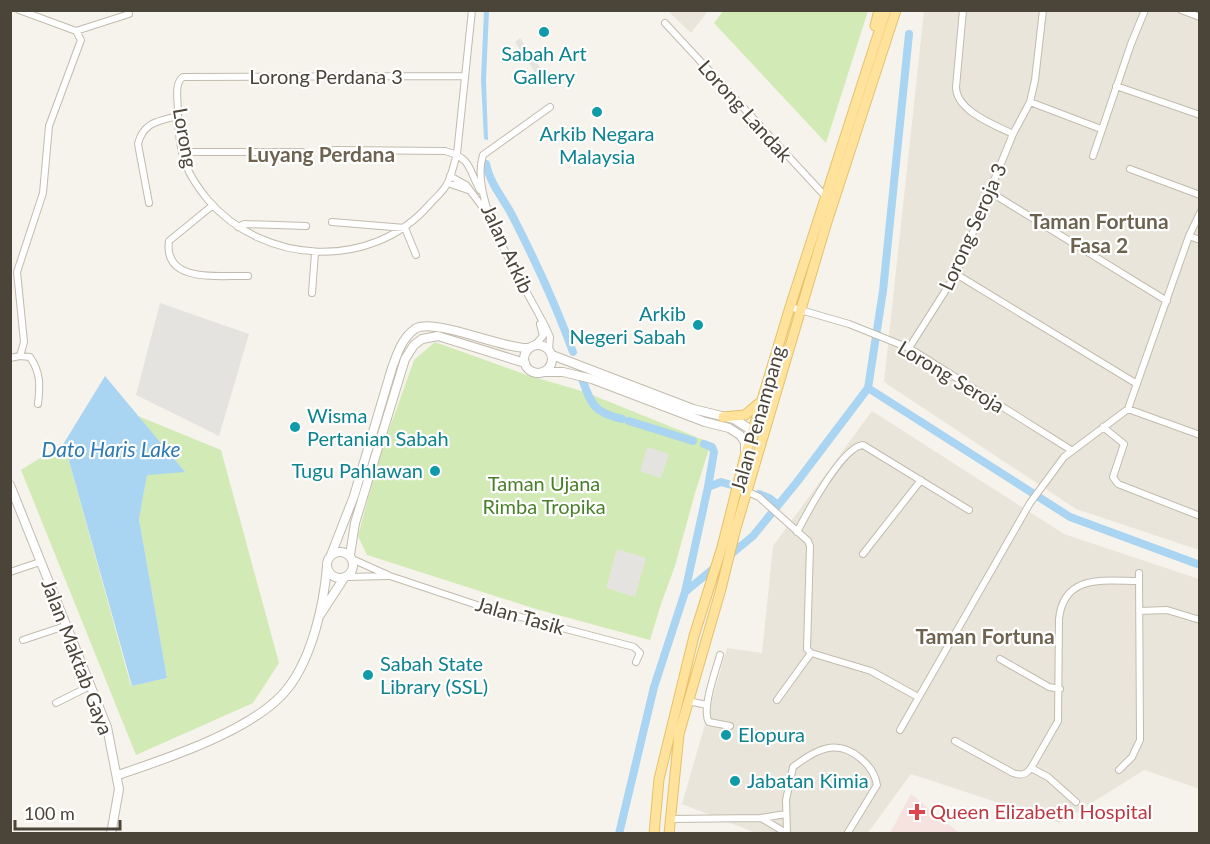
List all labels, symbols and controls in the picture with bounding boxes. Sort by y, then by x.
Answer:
marker: Sabah Art Gallery [537,25,551,39]
place label: Sabah Art Gallery [501,41,587,88]
street label: Lorong Landak [694,55,798,167]
street label: Lorong Perdana 3 [249,64,403,88]
marker: Arkib Negara Malaysia [590,105,604,119]
street label: Lorong [169,106,203,170]
place label: Arkib Negara Malaysia [540,121,654,168]
district label: Luyang Perdana [247,141,395,166]
street label: Lorong Seroja 3 [933,159,1011,294]
street label: Jalan Arkib [477,200,539,297]
district label: Taman Fortuna Fasa 2 [1029,208,1169,257]
place label: Arkib Negeri Sabah [570,301,686,348]
marker: Arkib Negeri Sabah [691,318,705,332]
street label: Lorong Seroja [894,335,1009,417]
street label: Jalan Penampang [725,343,789,495]
place label: Wisma Pertanian Sabah [307,403,449,450]
marker: Wisma Pertanian Sabah [288,420,302,434]
water label: Dato Haris Lake [42,436,180,461]
place label: Tugu Pahlawan [291,458,423,482]
marker: Tugu Pahlawan [428,464,442,478]
park label: Taman Ujana Rimba Tropika [482,471,606,518]
street label: Jalan Maktab Gaya [37,575,119,738]
street label: Jalan Tasik [473,591,568,639]
district label: Taman Fortuna [915,623,1055,648]
place label: Sabah State Library (SSL) [380,651,488,698]
marker: Sabah State Library (SSL) [361,668,375,682]
place label: Elopura [738,722,805,746]
marker: Elopura [719,728,733,742]
place label: Jabatan Kimia [747,768,869,792]
marker: Jabatan Kimia [728,774,742,788]
scale bar [15,793,120,831]
place label: Queen Elizabeth Hospital [930,799,1152,823]
text: 100 m [24,802,75,824]
marker: Queen Elizabeth Hospital [908,803,926,821]

